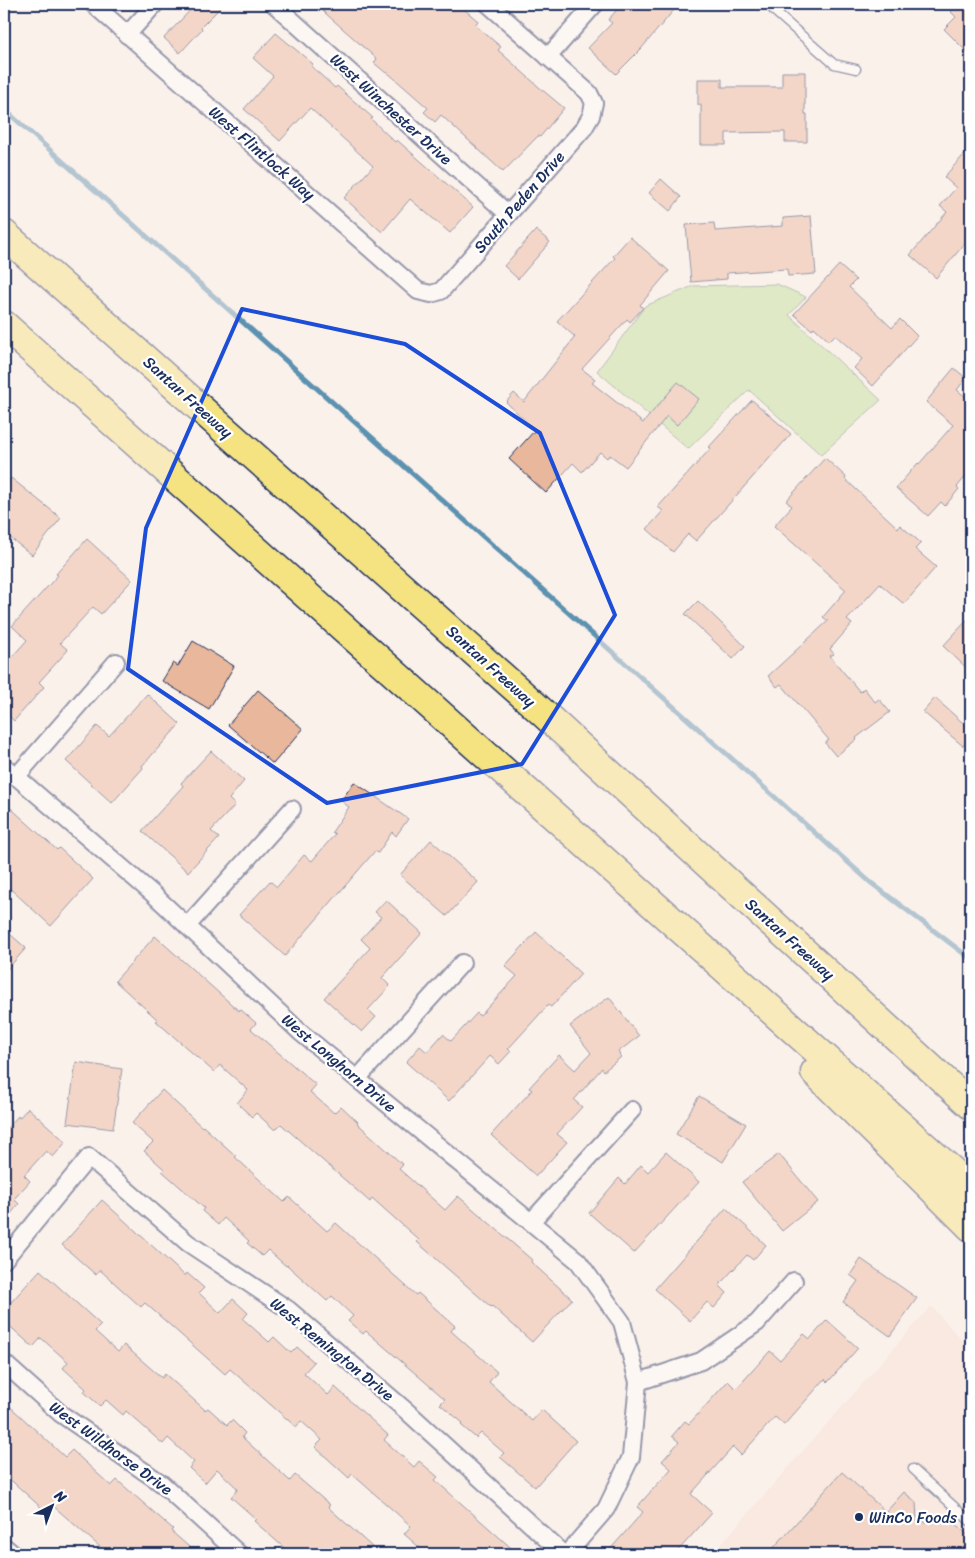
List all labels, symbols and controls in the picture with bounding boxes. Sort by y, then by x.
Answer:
street label: West Winchester Drive [323,46,459,172]
street label: West Flintlock Way [202,98,323,208]
street label: South Peden Drive [466,144,572,260]
street label: Santan Freeway [136,348,240,446]
street label: Santan Freeway [439,617,543,715]
street label: Santan Freeway [738,890,842,988]
street label: West Longhorn Drive [275,1006,403,1120]
street label: West Remington Drive [263,1289,401,1409]
street label: West Wildhorse Drive [43,1393,179,1503]
north arrow [28,1480,78,1530]
text: N [48,1484,73,1509]
place label: WinCo Foods [869,1503,958,1532]
marker: WinCo Foods [853,1511,865,1523]

